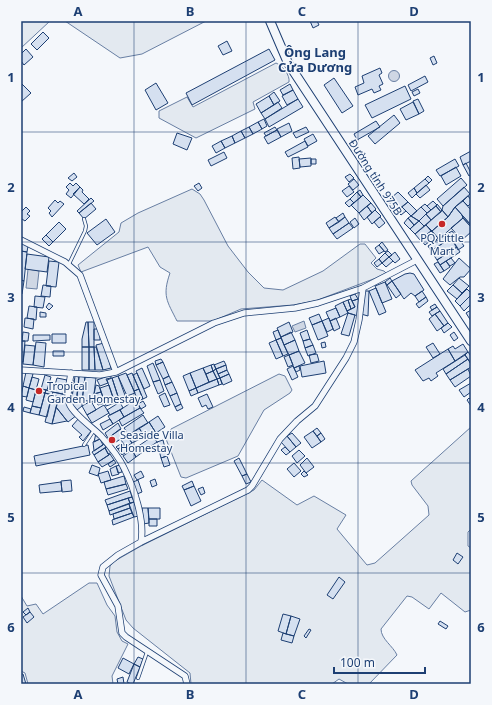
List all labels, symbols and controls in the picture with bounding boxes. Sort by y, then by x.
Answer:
text: A [74,2,83,20]
text: B [186,2,194,20]
text: C [298,2,306,20]
text: D [409,2,419,20]
district label: Ông Lang Cửa Dương [278,43,352,76]
text: 1 [7,68,15,86]
text: 1 [477,68,485,86]
street label: Đường tỉnh 975B [346,136,406,218]
text: 2 [7,178,15,196]
text: 2 [477,178,485,196]
marker: PQ Little Mart [437,219,447,229]
place label: PQ Little Mart [420,230,464,258]
text: 3 [7,288,15,306]
text: 3 [477,288,485,306]
place label: Tropical Garden Homestay [47,378,141,406]
marker: Tropical Garden Homestay [34,386,44,396]
text: 4 [7,398,15,416]
text: 4 [477,398,485,416]
place label: Seaside Villa Homestay [120,427,184,455]
marker: Seaside Villa Homestay [107,435,117,445]
text: 5 [7,508,15,526]
text: 5 [477,508,485,526]
text: 6 [7,618,15,636]
text: 6 [477,618,485,636]
scale bar [334,649,425,675]
text: 100 m [340,654,375,671]
text: A [74,685,83,703]
text: B [186,685,194,703]
text: C [298,685,306,703]
text: D [409,685,419,703]

